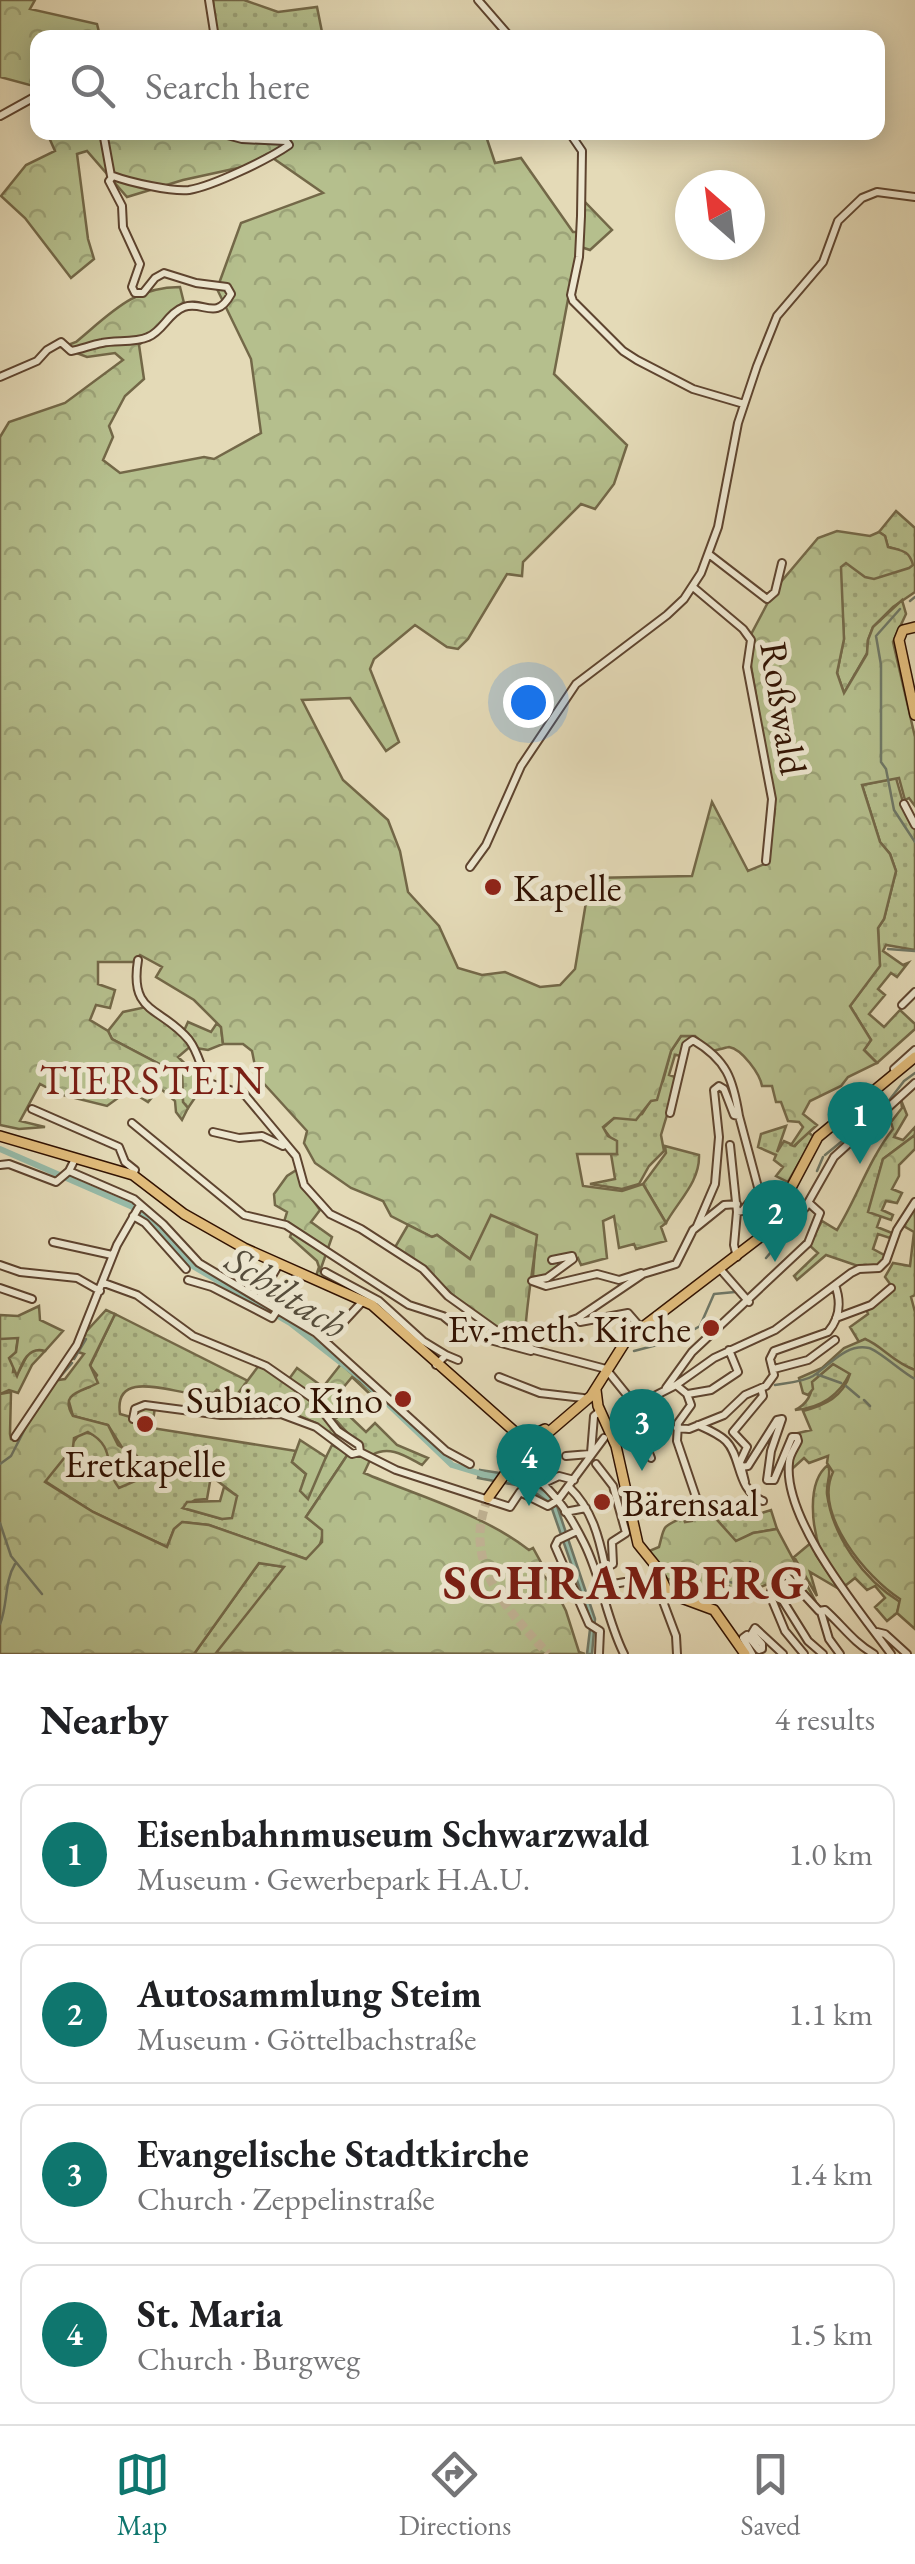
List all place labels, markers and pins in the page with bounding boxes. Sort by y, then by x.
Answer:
place label: Kapelle [513,863,622,912]
marker: Kapelle [482,876,504,898]
pin: 1 [828,1082,892,1164]
pin: 2 [742,1180,808,1262]
place label: Ev.-meth. Kirche [448,1304,691,1353]
marker: Ev.-meth. Kirche [700,1317,722,1339]
place label: Subiaco Kino [186,1375,383,1424]
marker: Subiaco Kino [392,1388,414,1410]
pin: 3 [610,1388,674,1471]
marker: Eretkapelle [134,1413,156,1435]
pin: 4 [496,1424,562,1506]
place label: Eretkapelle [64,1439,226,1488]
place label: Bärensaal [622,1478,759,1527]
marker: Bärensaal [591,1491,613,1513]

